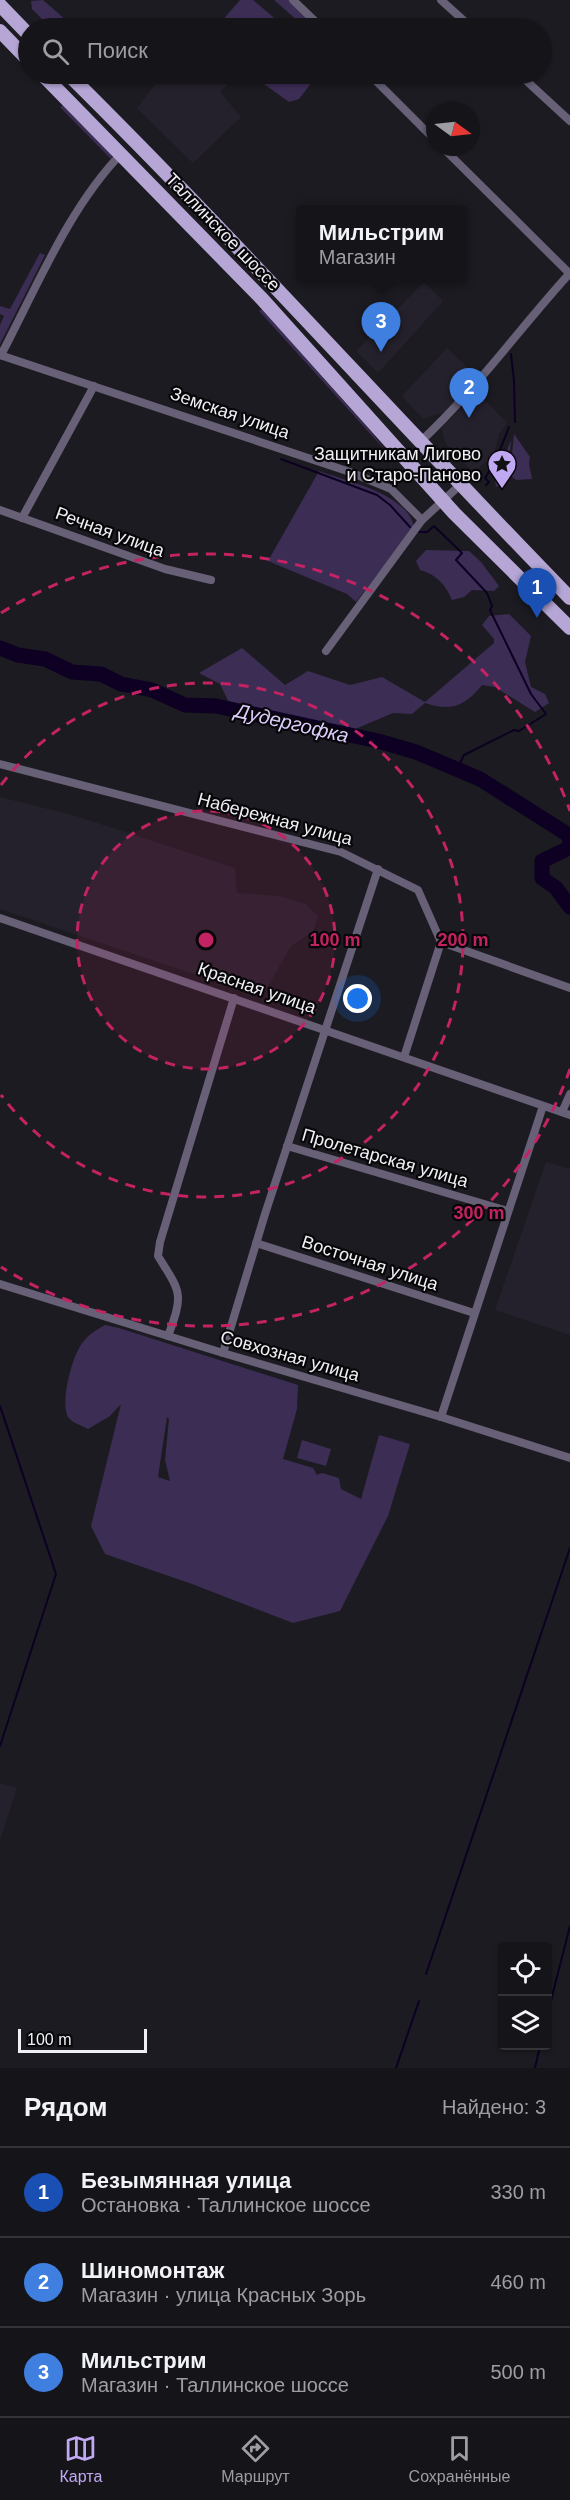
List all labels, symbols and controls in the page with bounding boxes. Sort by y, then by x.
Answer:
search box [18,18,552,84]
icon: search [39,35,72,68]
text: Поиск [87,38,148,63]
north arrow [426,102,480,156]
street label: Таллинское шоссе [162,169,284,295]
popup [296,205,467,283]
text: Мильстрим [319,220,444,245]
text: Магазин [319,246,396,268]
pin: 3 [362,302,400,352]
pin: 2 [450,368,488,418]
street label: Земская улица [168,383,293,443]
place label: Защитникам Лигово и Старо-Паново [314,444,481,485]
place icon: Защитникам Лигово и Старо-Паново [486,448,518,490]
street label: Речная улица [53,503,168,561]
pin: 1 [518,568,556,618]
water label: Дудергофка [231,699,351,747]
street label: Набережная улица [196,789,355,850]
centre of rings [196,930,216,950]
text: 100 m [309,930,361,950]
text: 200 m [437,930,489,950]
street label: Красная улица [195,958,320,1018]
your location [343,984,372,1013]
street label: Пролетарская улица [300,1125,471,1192]
text: 300 m [453,1203,505,1223]
street label: Восточная улица [299,1232,442,1295]
street label: Совхозная улица [218,1327,363,1386]
map controls [498,1942,552,2050]
button: locate [498,1942,552,1996]
button: layers [498,1996,552,2050]
scale bar [18,2026,147,2054]
text: 100 m [27,2031,71,2048]
text: Рядом [24,2092,107,2122]
text: Найдено: 3 [442,2096,546,2118]
text: Безымянная улица [81,2168,291,2193]
text: 1 [38,2181,49,2203]
text: 330 m [490,2181,546,2203]
text: Остановка · Таллинское шоссе [81,2194,371,2216]
text: Шиномонтаж [81,2258,224,2283]
text: 2 [38,2271,49,2293]
text: 460 m [490,2271,546,2293]
text: Магазин · улица Красных Зорь [81,2284,366,2306]
text: Мильстрим [81,2348,207,2373]
text: 3 [38,2361,49,2383]
text: 500 m [490,2361,546,2383]
text: Магазин · Таллинское шоссе [81,2374,349,2396]
tab: Карта [60,2432,102,2486]
tab: Маршрут [221,2432,290,2486]
tab: Сохранённые [409,2432,510,2486]

